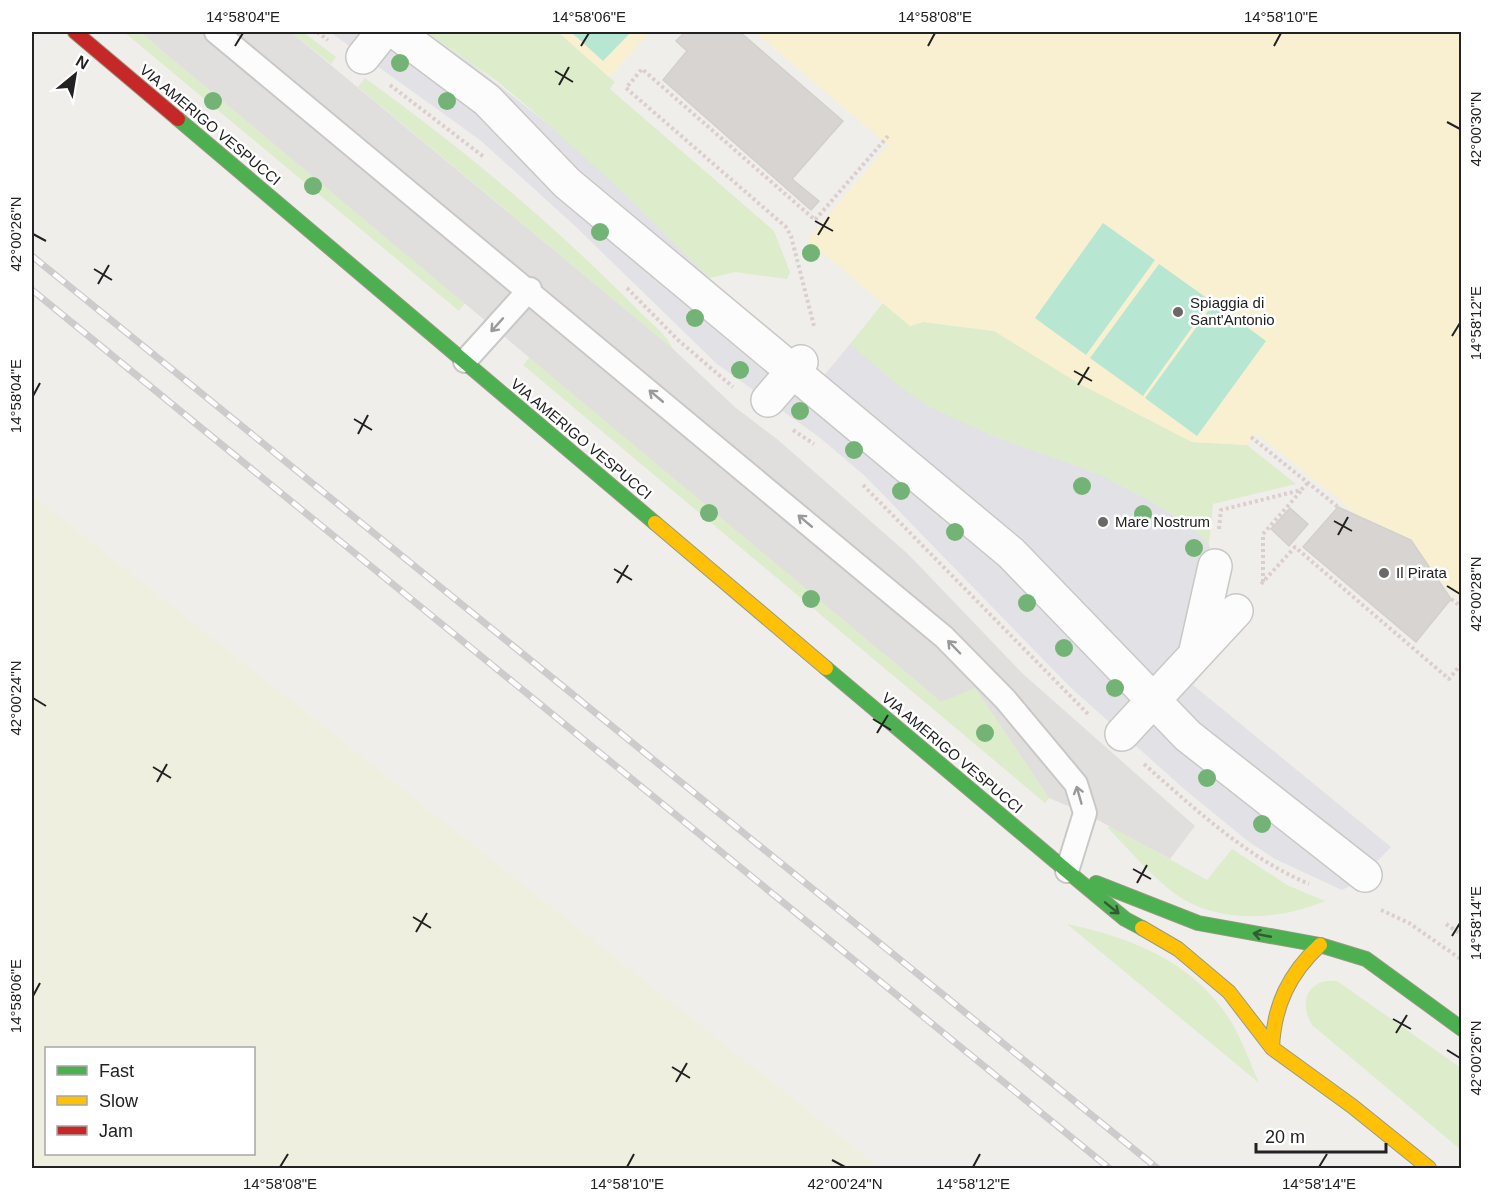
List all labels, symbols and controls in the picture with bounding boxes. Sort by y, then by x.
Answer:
text: 14°58'04"E [206,8,280,25]
text: 14°58'06"E [552,8,626,25]
text: 14°58'08"E [898,8,972,25]
text: 14°58'10"E [1244,8,1318,25]
north arrow [45,45,105,105]
text: N [73,52,92,73]
street label: VIA AMERIGO VESPUCCI [137,61,284,188]
text: 42°00'30"N [1467,91,1484,167]
text: 42°00'26"N [7,196,24,272]
text: 14°58'12"E [1467,286,1484,360]
place label: Spiaggia di Sant'Antonio [1190,294,1275,328]
marker: Spiaggia di Sant'Antonio [1171,305,1185,319]
one-way arrow [490,318,504,333]
text: 14°58'04"E [7,359,24,433]
street label: VIA AMERIGO VESPUCCI [508,375,655,502]
one-way arrow [649,389,664,403]
place label: Mare Nostrum [1115,513,1210,530]
one-way arrow [797,515,813,528]
marker: Mare Nostrum [1096,515,1110,529]
text: 42°00'28"N [1467,556,1484,632]
place label: Il Pirata [1396,564,1448,581]
marker: Il Pirata [1377,566,1391,580]
one-way arrow [947,639,962,654]
text: 42°00'24"N [7,660,24,736]
street label: VIA AMERIGO VESPUCCI [879,689,1026,816]
one-way arrow [1073,786,1085,805]
text: 14°58'14"E [1467,886,1484,960]
one-way arrow [1104,901,1119,915]
one-way arrow [1253,929,1273,940]
text: 14°58'06"E [7,959,24,1033]
text: 42°00'26"N [1467,1020,1484,1096]
legend [45,1047,255,1155]
text: Fast [99,1061,134,1081]
text: Slow [99,1091,139,1111]
scale bar [1256,1116,1386,1154]
text: Jam [99,1121,133,1141]
text: 20 m [1265,1127,1305,1147]
text: 14°58'08"E [243,1175,317,1192]
text: 14°58'10"E [590,1175,664,1192]
text: 42°00'24"N [807,1175,883,1192]
text: 14°58'12"E [936,1175,1010,1192]
text: 14°58'14"E [1282,1175,1356,1192]

